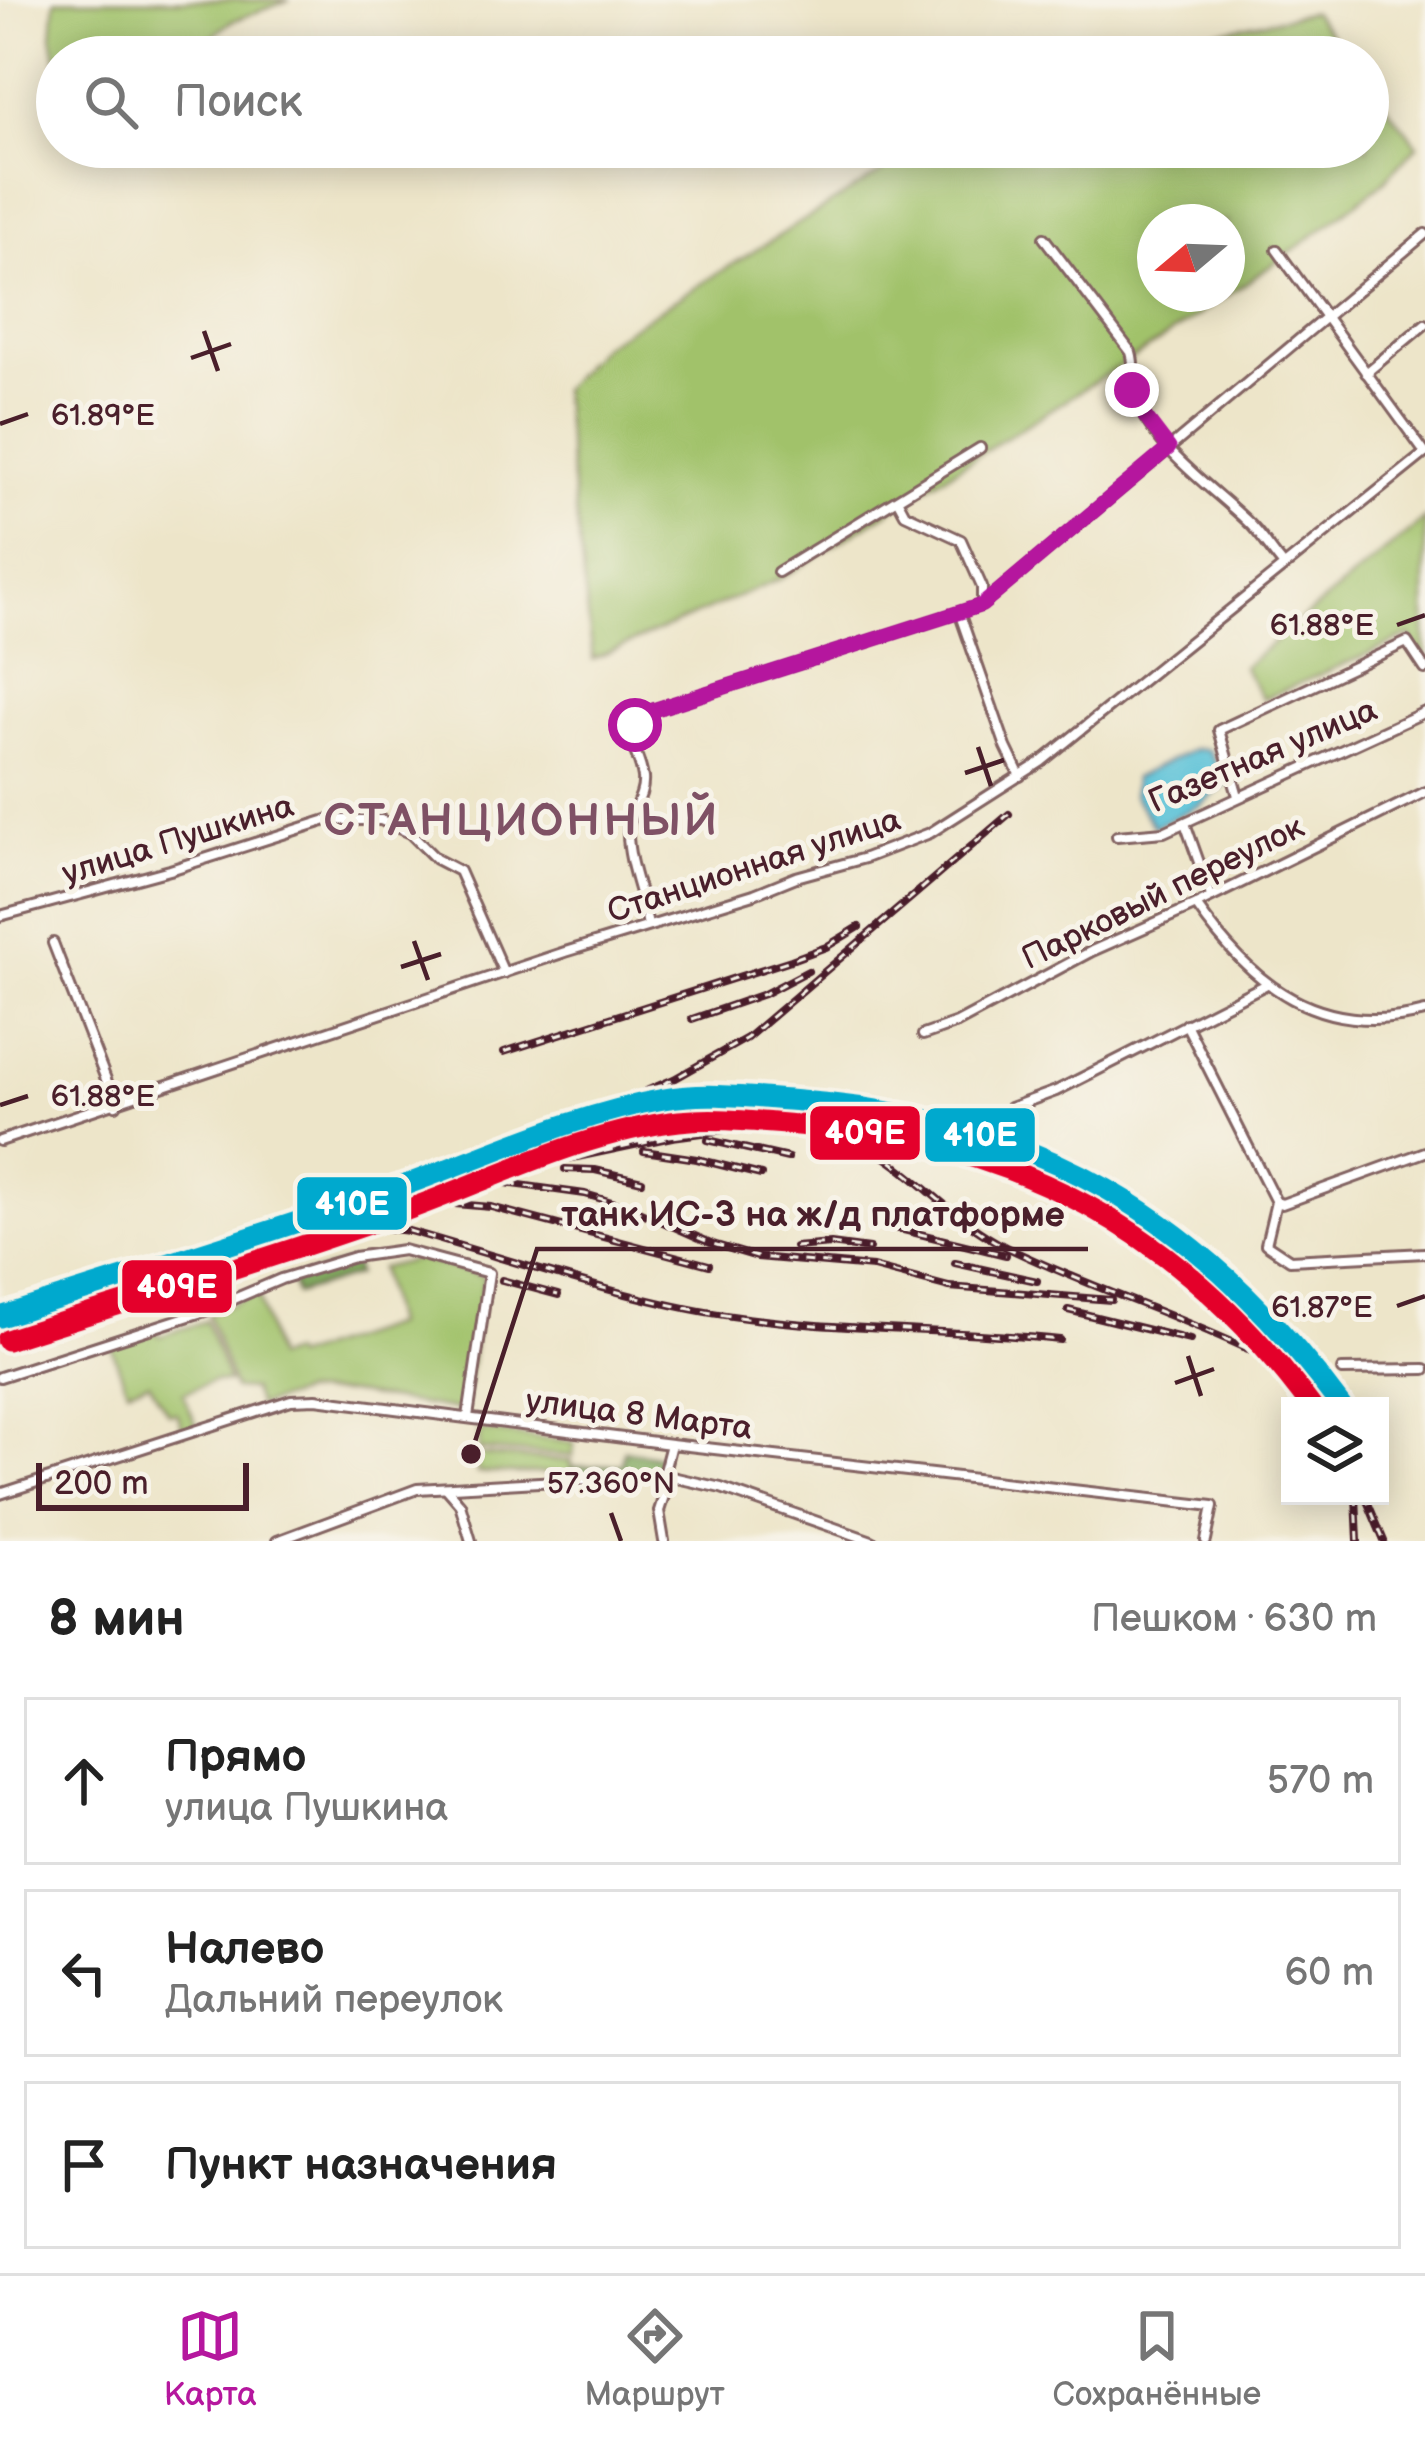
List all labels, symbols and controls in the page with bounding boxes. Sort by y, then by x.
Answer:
search box [36,36,1389,168]
icon: search [78,69,144,135]
text: Поиск [174,75,302,130]
north arrow [1137,204,1245,312]
route end [1105,363,1159,417]
text: 61.89°E [51,398,155,434]
text: 61.88°E [1270,608,1374,644]
street label: Газетная улица [1143,690,1383,822]
route start [608,698,662,752]
street label: улица Пушкина [58,786,298,894]
district label: СТАНЦИОННЫЙ [324,791,720,849]
street label: Станционная улица [602,800,906,932]
street label: Парковый переулок [1015,807,1311,979]
text: 61.88°E [51,1079,155,1115]
line badge: 409E [808,1104,922,1162]
line badge: 410E [923,1106,1037,1164]
text: 409E [825,1114,905,1154]
text: 410E [943,1116,1017,1156]
line badge: 410E [295,1175,409,1232]
callout: танк ИС-3 на ж/д платформе [537,1177,1088,1249]
text: 410E [315,1185,389,1225]
text: танк ИС-3 на ж/д платформе [561,1194,1065,1237]
line badge: 409E [120,1258,234,1315]
text: 409E [137,1268,217,1308]
text: 61.87°E [1271,1290,1373,1326]
street label: улица 8 Марта [524,1381,754,1449]
map controls [1281,1397,1389,1505]
button: layers [1281,1397,1389,1505]
scale bar [36,1457,249,1510]
text: 200 m [54,1464,148,1504]
text: 57.360°N [547,1466,675,1502]
text: 8 мин [48,1589,185,1650]
text: Пешком · 630 m [1091,1596,1377,1643]
text: Прямо [165,1730,306,1785]
icon: ahead [51,1748,117,1814]
text: 570 m [1267,1758,1374,1805]
text: улица Пушкина [165,1785,448,1832]
text: Налево [165,1922,324,1977]
icon: left [51,1940,117,2006]
text: 60 m [1284,1950,1374,1997]
text: Дальний переулок [165,1977,503,2024]
icon: arrive [51,2132,117,2198]
text: Пункт назначения [165,2138,557,2193]
tab: Карта [164,2303,257,2415]
tab: Маршрут [585,2303,725,2415]
tab: Сохранённые [1053,2303,1261,2415]

